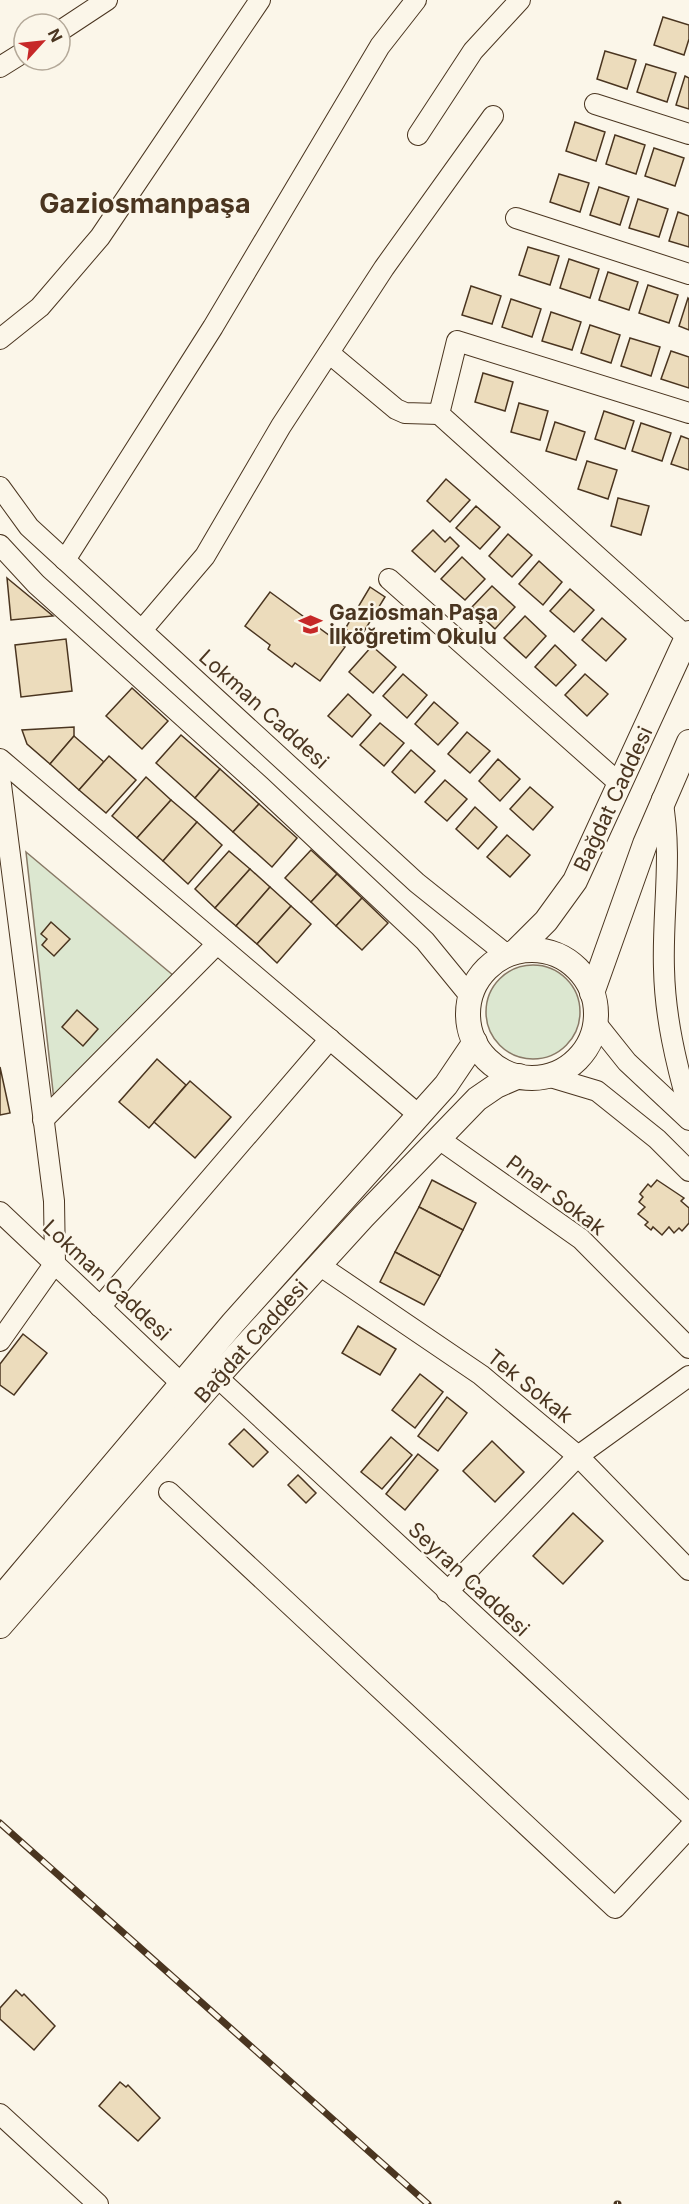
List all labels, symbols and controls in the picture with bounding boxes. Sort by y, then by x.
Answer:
north arrow [12,12,72,72]
text: N [44,25,67,45]
district label: Gaziosmanpaşa [39,187,251,220]
place label: Gaziosman Paşa İlköğretim Okulu [329,600,498,649]
school or university icon: Gaziosman Paşa İlköğretim Okulu [298,611,324,637]
street label: Lokman Caddesi [194,644,334,774]
street label: Bağdat Caddesi [568,723,658,875]
street label: Pınar Sokak [502,1150,611,1241]
street label: Lokman Caddesi [38,1214,176,1346]
street label: Bağdat Caddesi [189,1274,313,1408]
street label: Tek Sokak [482,1344,578,1428]
street label: Seyran Caddesi [403,1517,535,1641]

